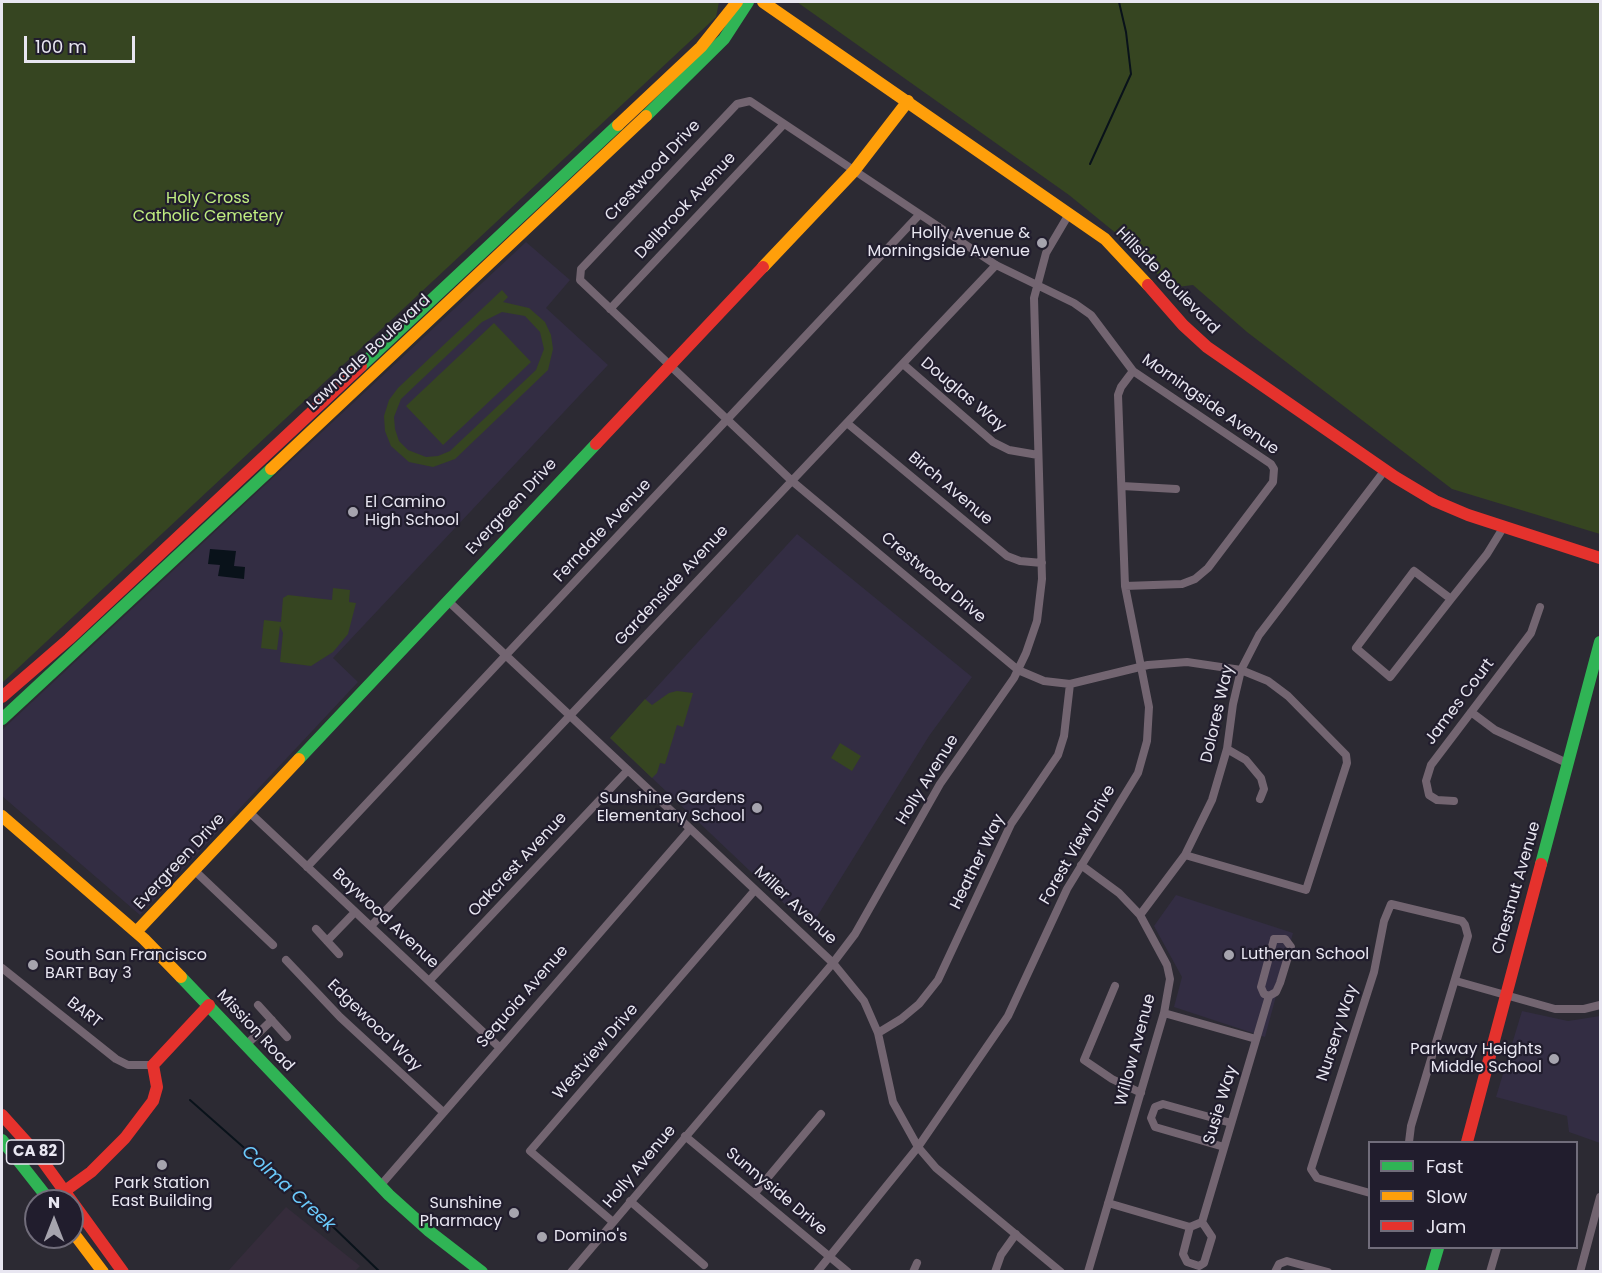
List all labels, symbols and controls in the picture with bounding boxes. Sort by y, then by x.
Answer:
scale bar [27,24,138,62]
text: 100 m [35,34,87,59]
street label: Crestwood Drive [601,116,705,226]
street label: Dellbrook Avenue [632,149,740,263]
park label: Holy Cross Catholic Cemetery [133,189,283,227]
place label: Holly Avenue & Morningside Avenue [867,224,1030,262]
street label: Hillside Boulevard [1111,224,1223,338]
marker: Holly Avenue & Morningside Avenue [1035,236,1049,250]
street label: Lawndale Boulevard [303,291,435,415]
street label: Morningside Avenue [1138,351,1282,459]
street label: Douglas Way [916,354,1010,436]
street label: Birch Avenue [904,448,996,530]
street label: Evergreen Drive [463,455,561,559]
street label: Ferndale Avenue [550,475,656,587]
place label: El Camino High School [365,493,459,531]
marker: El Camino High School [346,505,360,519]
street label: Gardenside Avenue [611,522,733,650]
street label: Crestwood Drive [877,528,989,628]
street label: James Court [1421,655,1499,749]
street label: Dolores Way [1197,663,1239,765]
street label: Holly Avenue [893,731,963,829]
street label: Forest View Drive [1036,782,1120,908]
place label: Sunshine Gardens Elementary School [597,789,745,827]
marker: Sunshine Gardens Elementary School [750,801,764,815]
street label: Oakcrest Avenue [465,809,571,921]
street label: Evergreen Drive [131,810,229,914]
street label: Heather Way [947,811,1009,913]
street label: Chestnut Avenue [1489,819,1545,957]
street label: Miller Avenue [750,863,840,949]
street label: Baywood Avenue [328,865,442,973]
street label: Sequoia Avenue [473,942,573,1052]
place label: Lutheran School [1241,945,1369,965]
place label: South San Francisco BART Bay 3 [45,946,207,984]
marker: Lutheran School [1222,948,1236,962]
marker: South San Francisco BART Bay 3 [26,958,40,972]
street label: Edgewood Way [323,976,425,1076]
street label: Nursery Way [1313,982,1363,1084]
street label: Mission Road [212,986,298,1076]
street label: Willow Avenue [1112,992,1160,1108]
street label: BART [63,993,105,1033]
street label: Westview Drive [549,1000,643,1104]
place label: Parkway Heights Middle School [1410,1040,1542,1078]
marker: Parkway Heights Middle School [1547,1052,1561,1066]
street label: Susie Way [1200,1063,1242,1147]
street label: Holly Avenue [600,1122,680,1212]
road number: CA 82 [6,1140,63,1164]
water label: Colma Creek [237,1141,339,1237]
legend [1368,1141,1578,1249]
street label: Sunnyside Drive [721,1144,831,1240]
text: Fast [1426,1154,1463,1179]
marker: Park Station East Building [155,1158,169,1172]
place label: Park Station East Building [111,1174,213,1212]
text: Slow [1426,1184,1467,1209]
north arrow [24,1189,84,1249]
text: N [48,1191,60,1214]
place label: Sunshine Pharmacy [420,1194,502,1232]
marker: Sunshine Pharmacy [507,1206,521,1220]
text: Jam [1426,1214,1466,1239]
place label: Domino's [554,1227,627,1247]
marker: Domino's [535,1230,549,1244]

